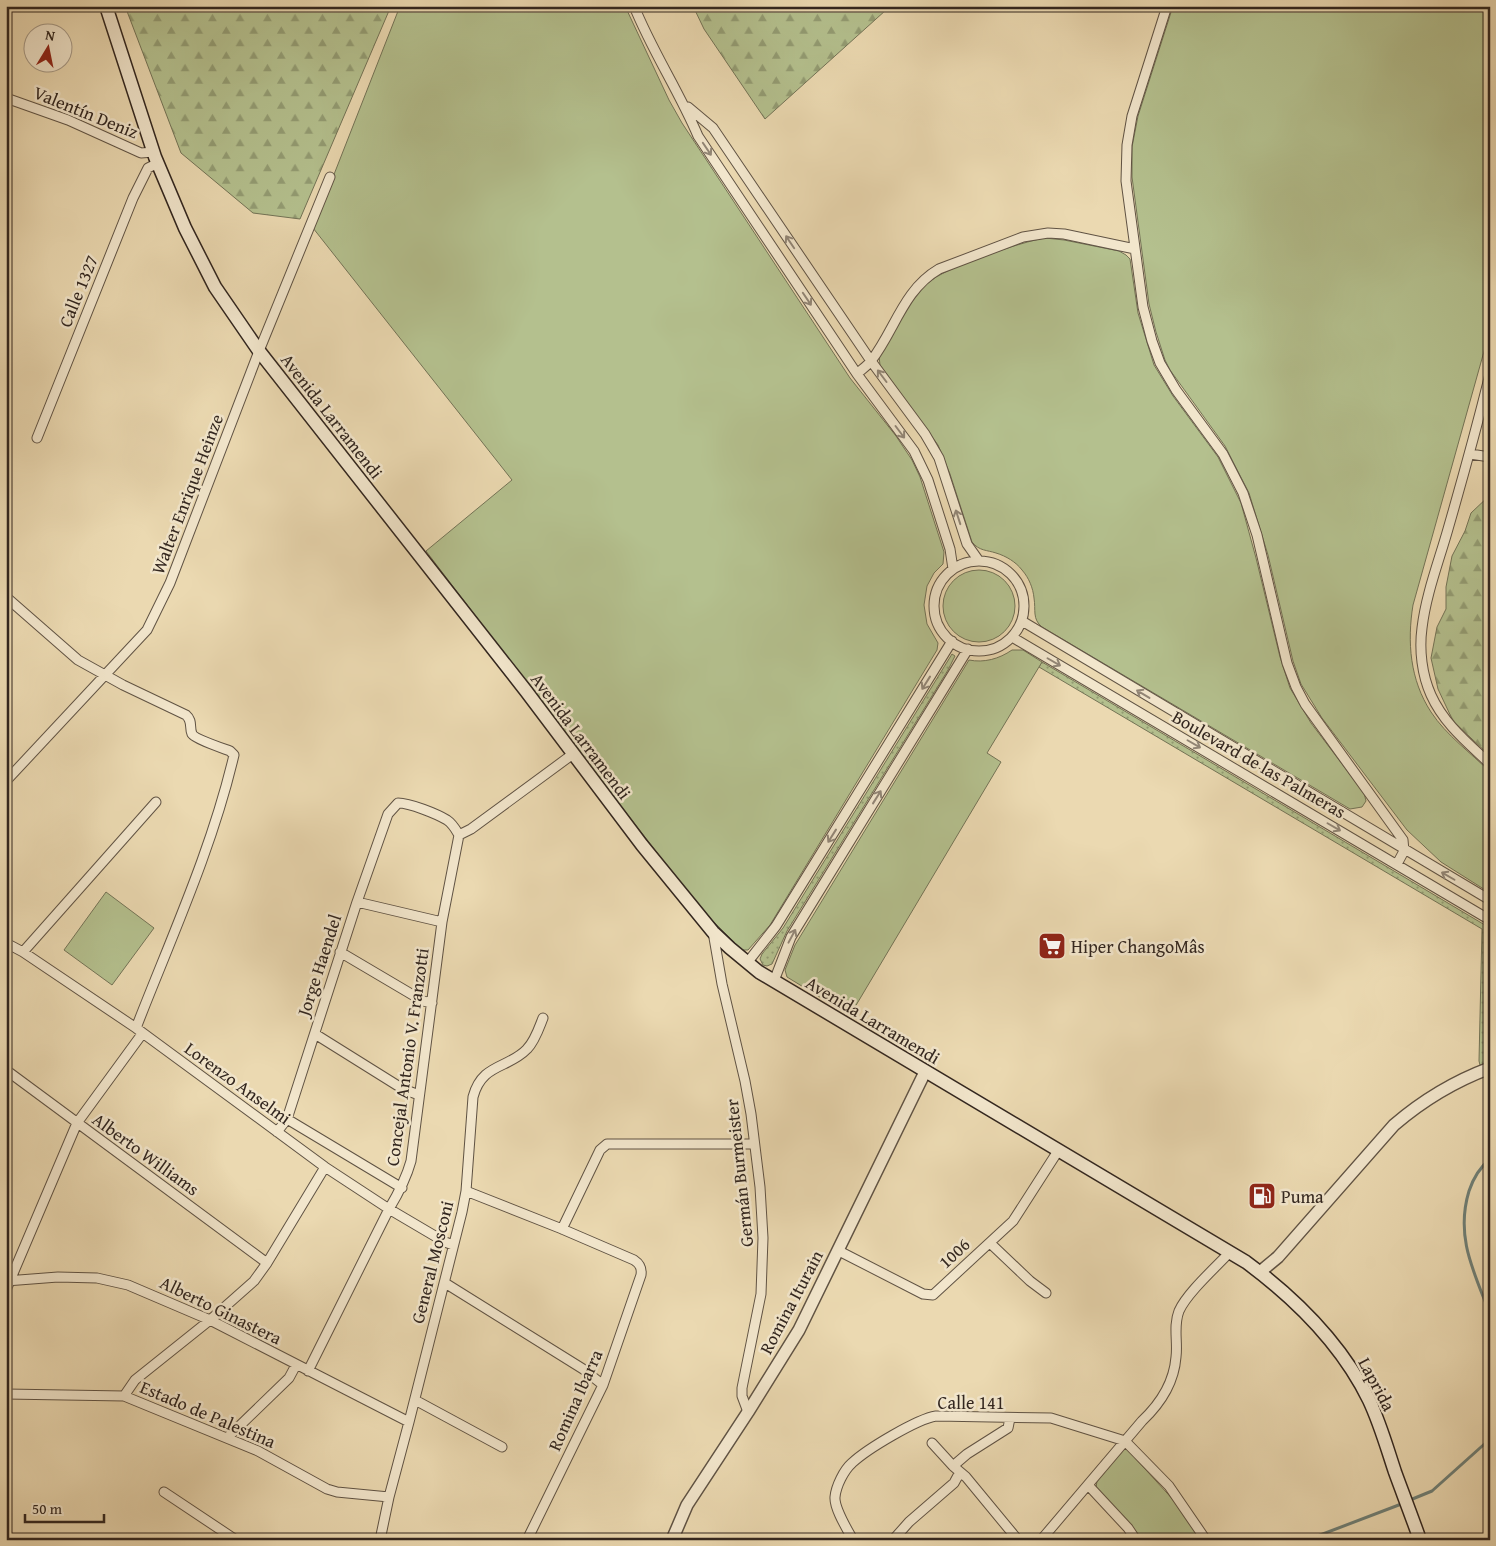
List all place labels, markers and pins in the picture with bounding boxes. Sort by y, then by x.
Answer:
supermarket icon: Hiper ChangoMâs [1037,931,1067,961]
place label: Hiper ChangoMâs [1071,933,1205,960]
fuel station icon: Puma [1247,1181,1277,1211]
place label: Puma [1281,1183,1324,1210]

